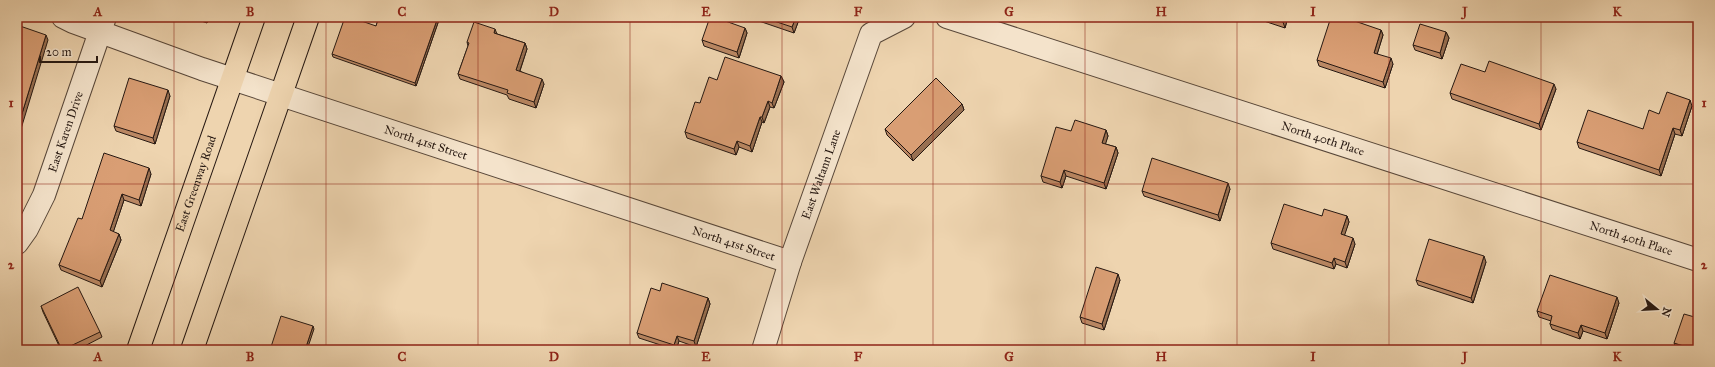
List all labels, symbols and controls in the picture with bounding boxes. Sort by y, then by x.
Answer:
text: A [93,4,103,20]
text: B [246,4,255,20]
text: C [398,4,407,20]
text: D [549,4,559,20]
text: E [701,4,711,20]
text: F [854,4,863,20]
text: G [1004,4,1014,20]
text: H [1155,4,1167,20]
text: I [1310,4,1316,20]
text: J [1460,4,1468,20]
text: K [1612,4,1622,20]
scale bar [40,38,97,64]
text: 20 m [46,45,72,59]
street label: East Karen Drive [45,89,86,174]
text: 1 [8,95,14,111]
text: 1 [1701,95,1707,111]
street label: North 40th Place [1279,119,1366,159]
street label: North 41st Street [382,122,470,163]
street label: East Waltann Lane [799,128,844,221]
street label: East Greenway Road [173,134,219,234]
street label: North 40th Place [1588,218,1674,258]
street label: North 41st Street [690,223,778,264]
text: 2 [8,257,15,273]
text: 2 [1701,257,1708,273]
north arrow [1637,289,1677,329]
text: N [1658,305,1674,319]
text: A [93,349,103,365]
text: B [246,349,255,365]
text: C [398,349,407,365]
text: D [549,349,559,365]
text: E [701,349,711,365]
text: F [854,349,863,365]
text: G [1004,349,1014,365]
text: H [1155,349,1167,365]
text: I [1310,349,1316,365]
text: J [1460,349,1468,365]
text: K [1612,349,1622,365]

